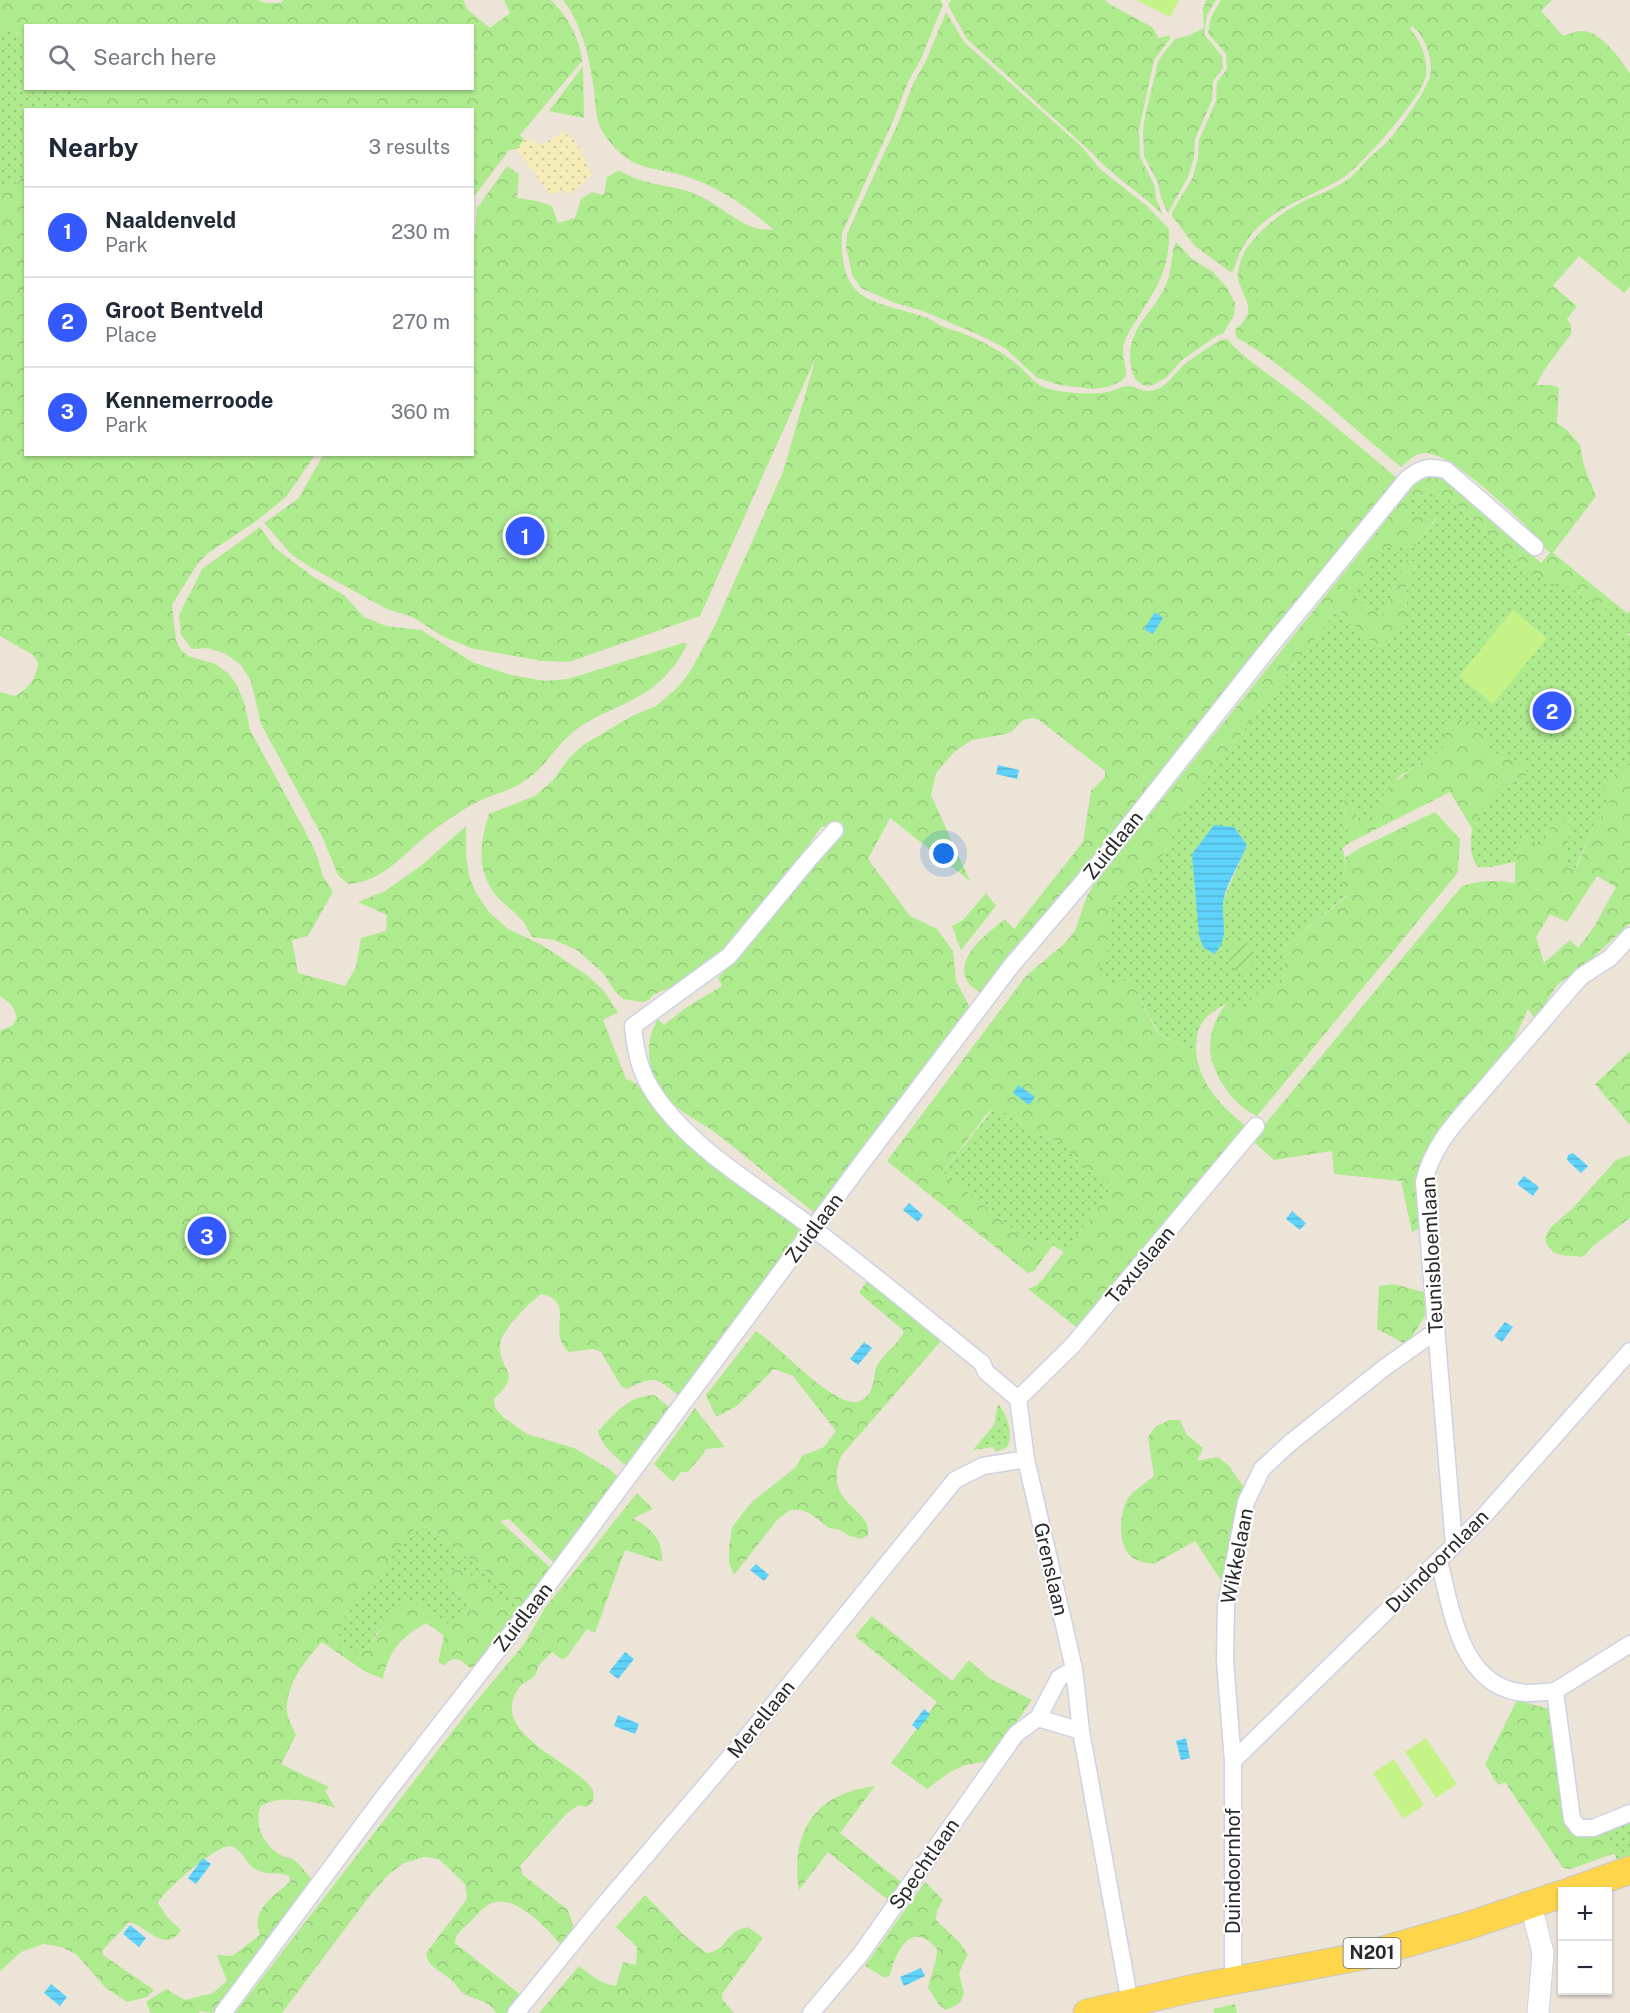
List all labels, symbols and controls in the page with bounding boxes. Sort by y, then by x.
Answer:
search box [24,24,474,90]
icon: search [45,41,78,74]
text: Search here [93,44,217,70]
text: Nearby [48,132,138,163]
text: 3 results [369,135,450,159]
text: Naaldenveld [105,207,236,233]
text: 1 [63,220,72,244]
text: 230 m [391,220,450,244]
text: Park [105,233,148,257]
text: Groot Bentveld [105,297,263,323]
text: 2 [61,310,74,334]
text: 270 m [392,310,450,334]
text: Place [105,323,157,347]
text: Kennemerroode [105,387,273,413]
text: 3 [61,400,74,424]
text: 360 m [391,400,450,424]
text: Park [105,413,148,437]
pin: 1 [506,514,544,558]
pin: 2 [1532,688,1572,734]
street label: Zuidlaan [1078,806,1148,884]
your location [929,839,958,868]
street label: Teunisbloemlaan [1416,1176,1448,1334]
street label: Zuidlaan [780,1188,848,1268]
pin: 3 [188,1214,226,1258]
street label: Taxuslaan [1101,1221,1179,1309]
street label: Duindoornlaan [1381,1505,1493,1617]
street label: Wikkelaan [1216,1506,1258,1606]
street label: Grenslaan [1029,1520,1073,1618]
street label: Zuidlaan [489,1578,557,1656]
street label: Merellaan [722,1675,800,1763]
street label: Duindoornhof [1221,1808,1245,1934]
street label: Spechtlaan [884,1814,964,1914]
map controls [1558,1887,1612,1995]
button: + [1558,1887,1612,1941]
road number: N201 [1344,1938,1400,1968]
button: − [1558,1941,1612,1995]

